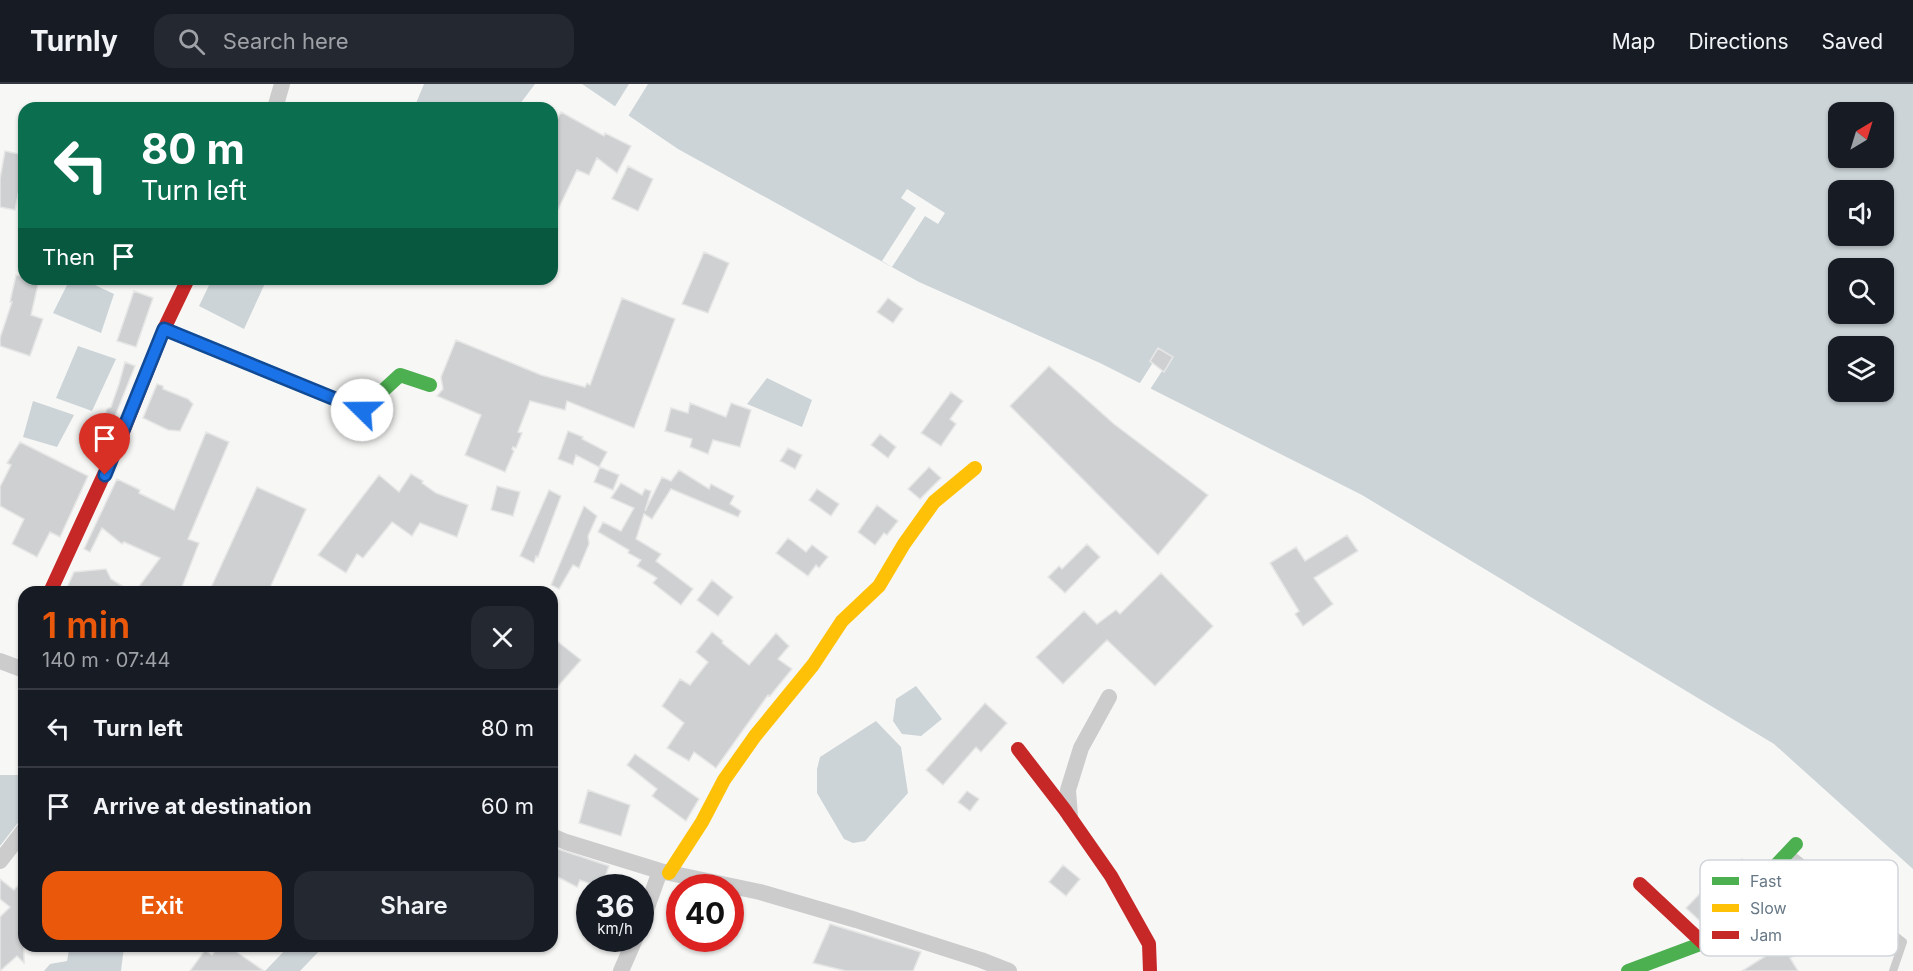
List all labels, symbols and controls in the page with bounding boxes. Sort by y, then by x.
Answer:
search box [154,14,574,68]
text: Turnly [30,24,118,58]
icon: search [175,25,208,58]
text: Search here [223,28,349,54]
text: Map [1612,29,1655,54]
text: Directions [1688,29,1789,54]
text: Saved [1822,29,1883,54]
north arrow [1828,102,1894,168]
map controls [1828,102,1894,402]
text: 80 m [141,123,245,174]
icon: left [42,126,120,204]
text: Turn left [141,174,247,207]
button: sound [1828,180,1894,246]
icon: arrive [107,240,140,273]
text: Then [42,244,95,270]
button: search [1828,258,1894,324]
button: layers [1828,336,1894,402]
position arrow [330,378,394,442]
pin [79,413,130,475]
icon: arrive [88,422,121,455]
text: 1 min [42,603,130,647]
button: close [471,606,534,669]
text: 140 m · 07:44 [42,648,170,672]
icon: left [42,712,75,745]
text: Turn left [93,715,183,741]
text: 80 m [481,715,534,741]
icon: arrive [42,790,75,823]
text: Arrive at destination [93,793,312,819]
text: 60 m [481,793,534,819]
legend [1700,860,1898,956]
button: Exit [42,871,282,940]
button: Share [294,871,534,940]
text: Fast [1750,871,1782,891]
speed limit sign: 40 [666,874,744,952]
text: 36 [596,888,634,924]
text: Slow [1750,898,1787,918]
text: km/h [597,919,633,938]
text: Jam [1750,925,1782,945]

